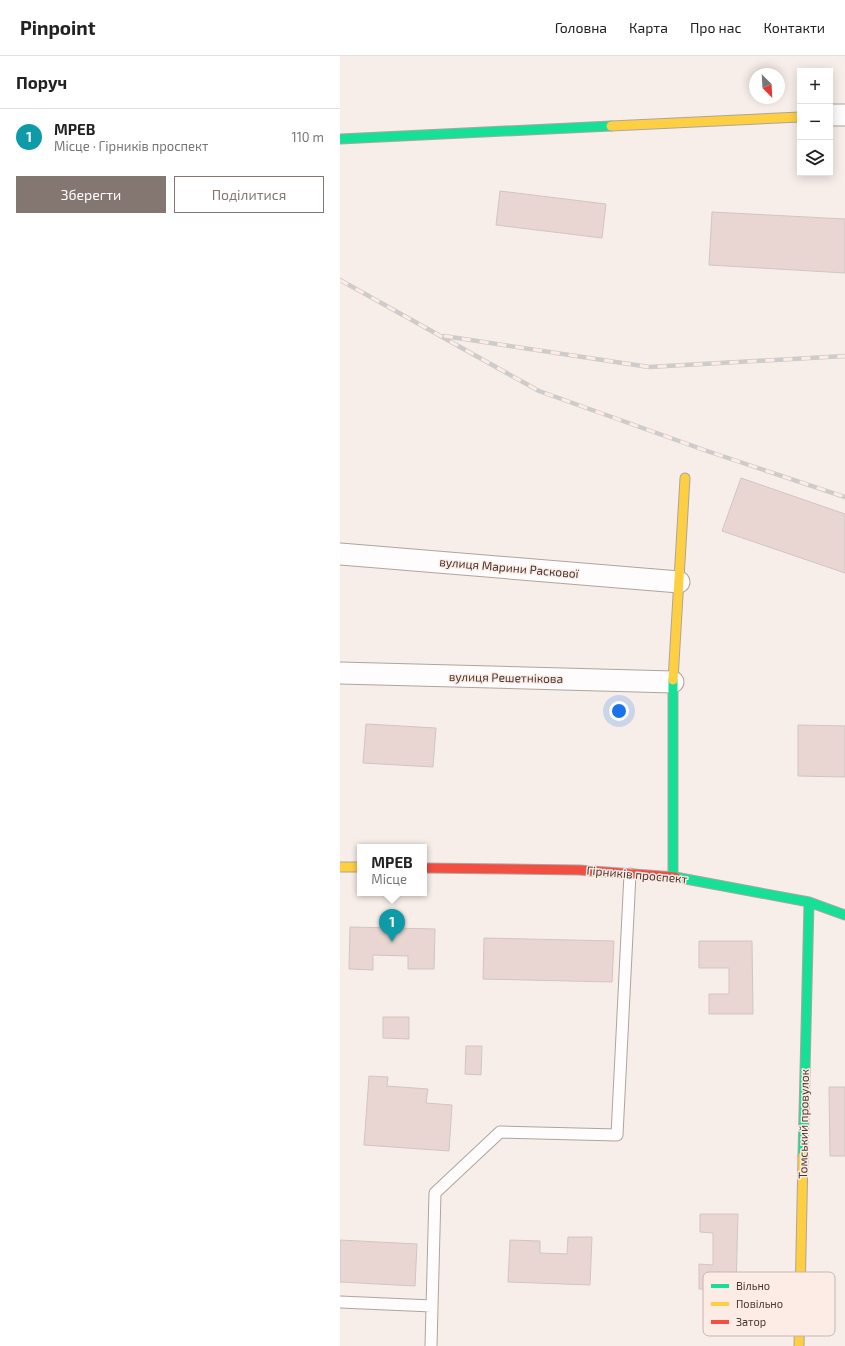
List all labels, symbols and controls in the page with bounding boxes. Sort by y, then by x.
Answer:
text: Pinpoint [20,16,95,39]
text: Головна [555,19,607,36]
text: Карта [629,19,668,36]
text: Про нас [690,19,741,36]
text: Контакти [763,19,825,36]
north arrow [749,68,785,104]
map controls [797,68,833,176]
button: + [797,68,833,104]
text: Поруч [16,72,67,92]
button: − [797,104,833,140]
text: МРЕВ [54,120,95,138]
text: 1 [26,129,32,145]
text: 110 m [292,129,324,145]
text: Місце · Гірників проспект [54,138,208,154]
button: layers [797,140,833,176]
button: Зберегти [16,176,166,213]
button: Поділитися [174,176,324,213]
street label: вулиця Марини Раскової [439,554,580,581]
street label: вулиця Решетнікова [449,669,563,686]
your location [609,701,629,721]
popup [357,844,427,896]
text: МРЕВ [371,853,413,871]
street label: Гірників проспект [586,863,688,885]
text: Місце [371,871,407,887]
pin: 1 [379,909,405,942]
street label: Томський провулок [795,1068,812,1179]
legend [703,1272,835,1336]
text: Вільно [736,1279,770,1292]
text: Повільно [736,1297,783,1310]
text: Затор [736,1315,766,1328]

